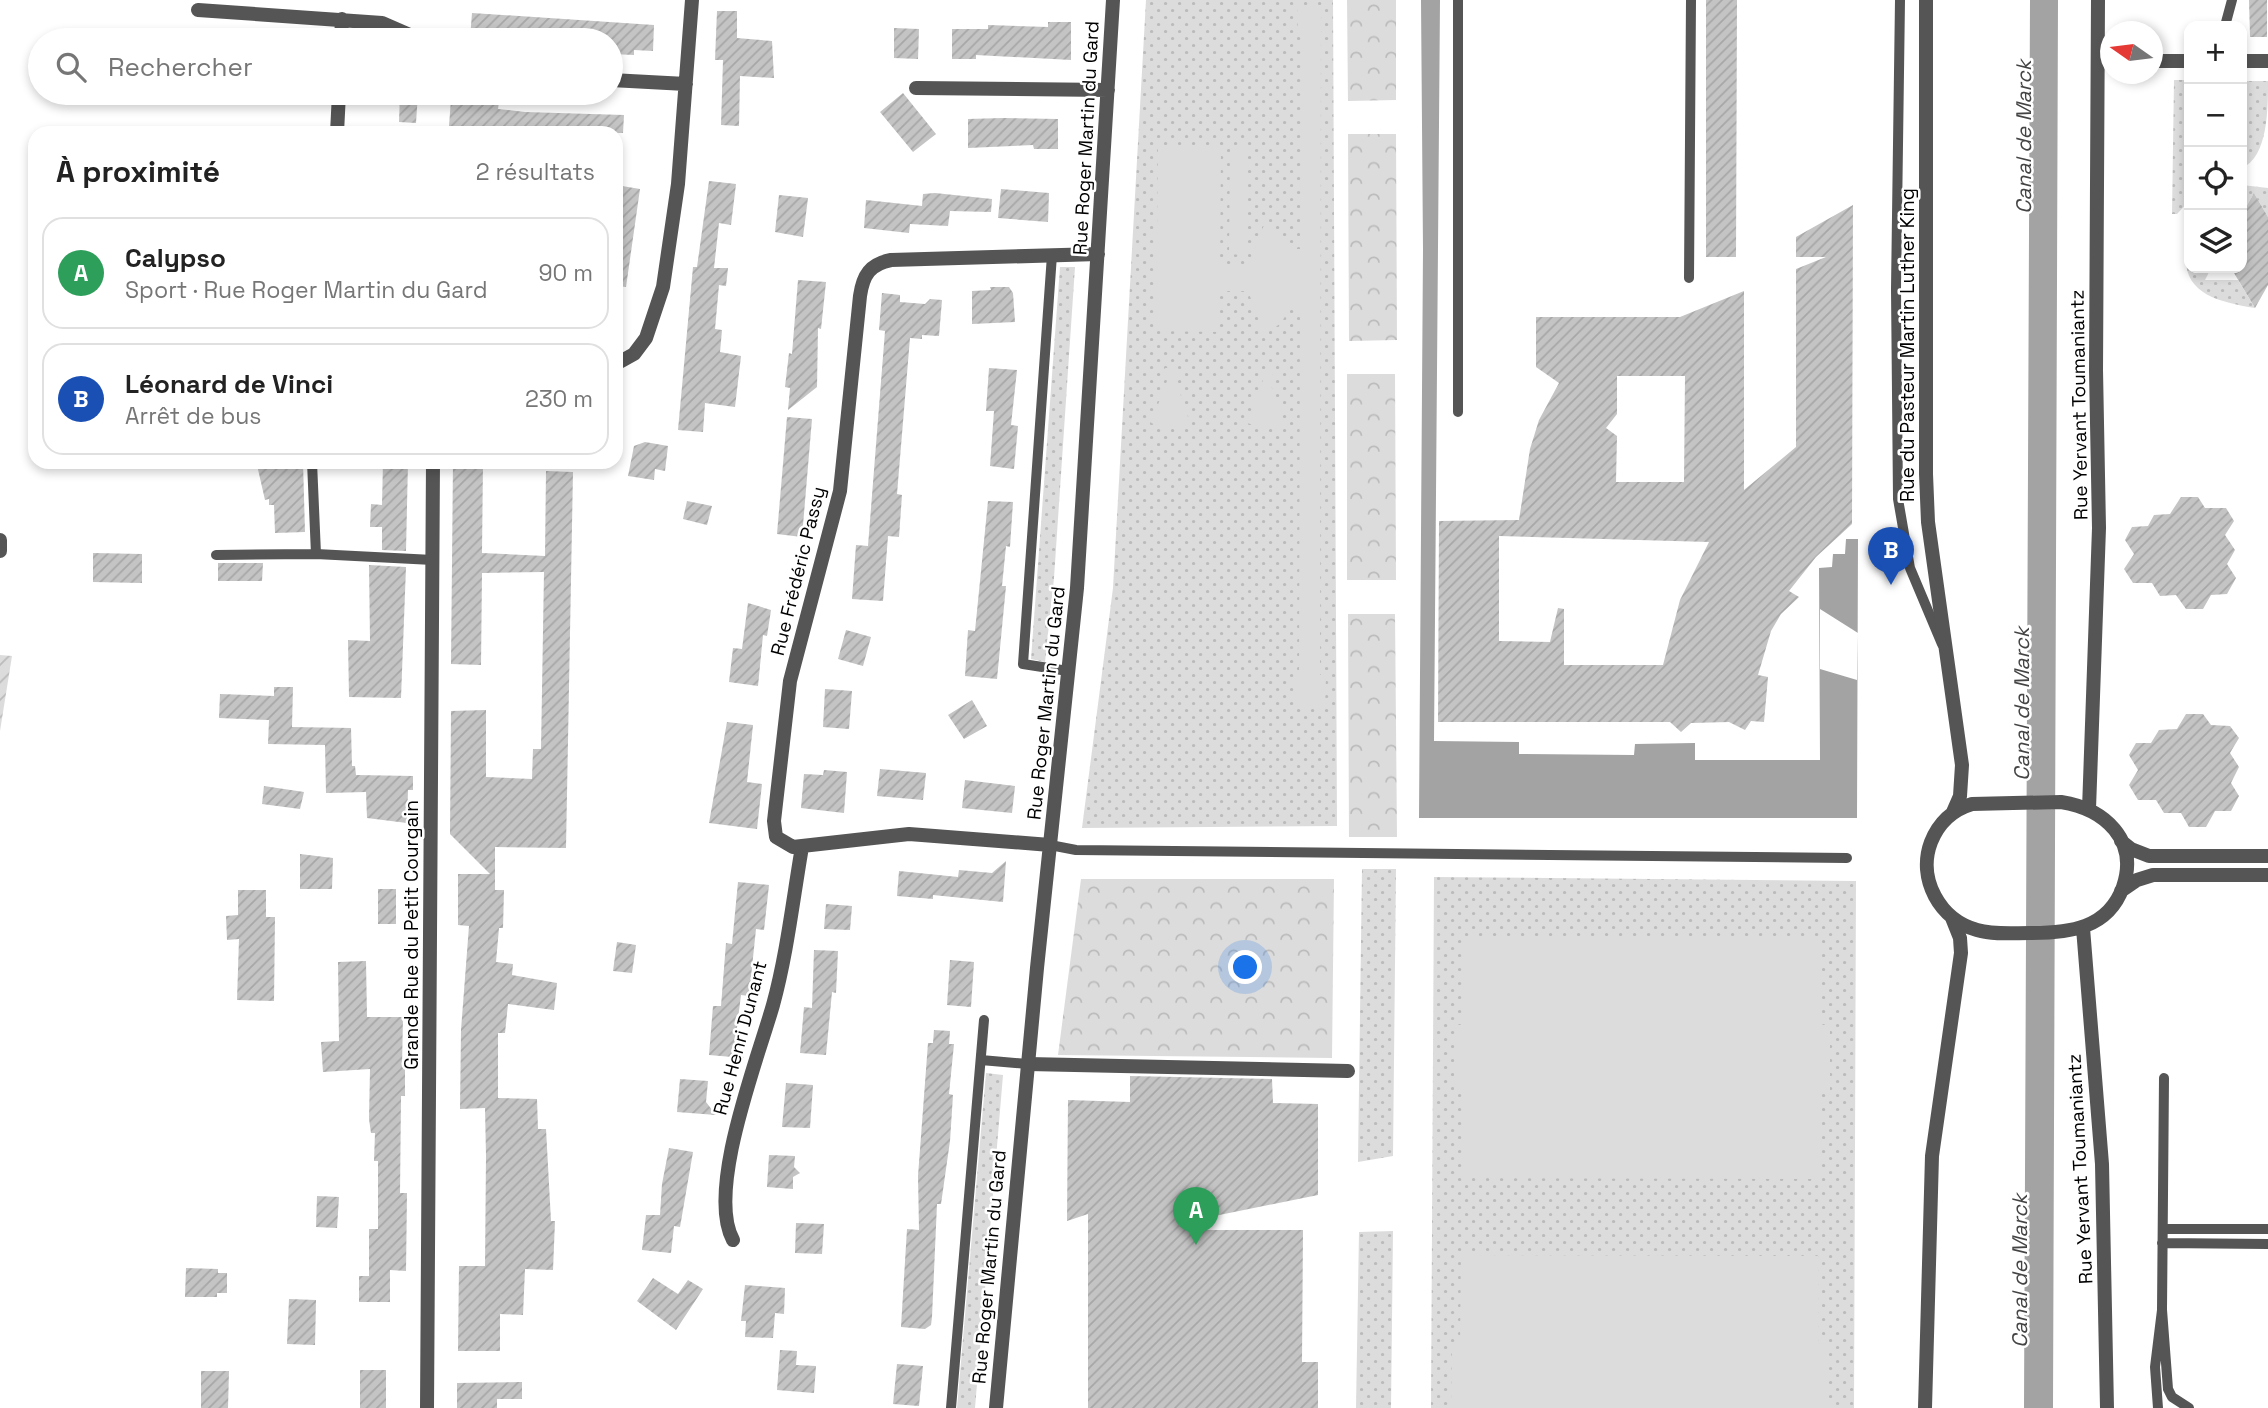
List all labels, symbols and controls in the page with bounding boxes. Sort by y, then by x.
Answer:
street label: Rue Roger Martin du Gard [1067,20,1105,256]
north arrow [2100,21,2163,84]
map controls [2184,21,2247,273]
button: + [2184,21,2247,84]
search box [28,28,623,105]
icon: search [52,48,90,86]
text: Rechercher [108,50,253,84]
water label: Canal de Marck [2010,57,2037,214]
button: − [2184,84,2247,147]
button: locate [2184,147,2247,210]
text: À proximité [56,152,220,191]
text: 2 résultats [476,157,595,187]
street label: Rue du Pasteur Martin Luther King [1895,188,1920,502]
button: layers [2184,210,2247,273]
text: Calypso [125,241,226,275]
text: A [74,258,88,288]
text: 90 m [538,258,593,288]
text: Sport · Rue Roger Martin du Gard [125,275,488,305]
street label: Rue Yervant Toumaniantz [2064,290,2094,520]
text: Léonard de Vinci [125,367,333,401]
text: B [73,384,89,414]
text: 230 m [525,384,593,414]
text: Arrêt de bus [125,401,261,431]
street label: Rue Frédéric Passy [765,484,831,658]
pin: B [1868,527,1914,585]
street label: Rue Roger Martin du Gard [1021,585,1071,821]
water label: Canal de Marck [2008,624,2035,781]
street label: Grande Rue du Petit Courgain [399,800,424,1070]
your location [1228,950,1262,984]
street label: Rue Henri Dunant [707,958,773,1118]
street label: Rue Yervant Toumaniantz [2061,1053,2099,1285]
street label: Rue Roger Martin du Gard [966,1149,1012,1385]
pin: A [1173,1187,1219,1245]
water label: Canal de Marck [2006,1191,2033,1348]

